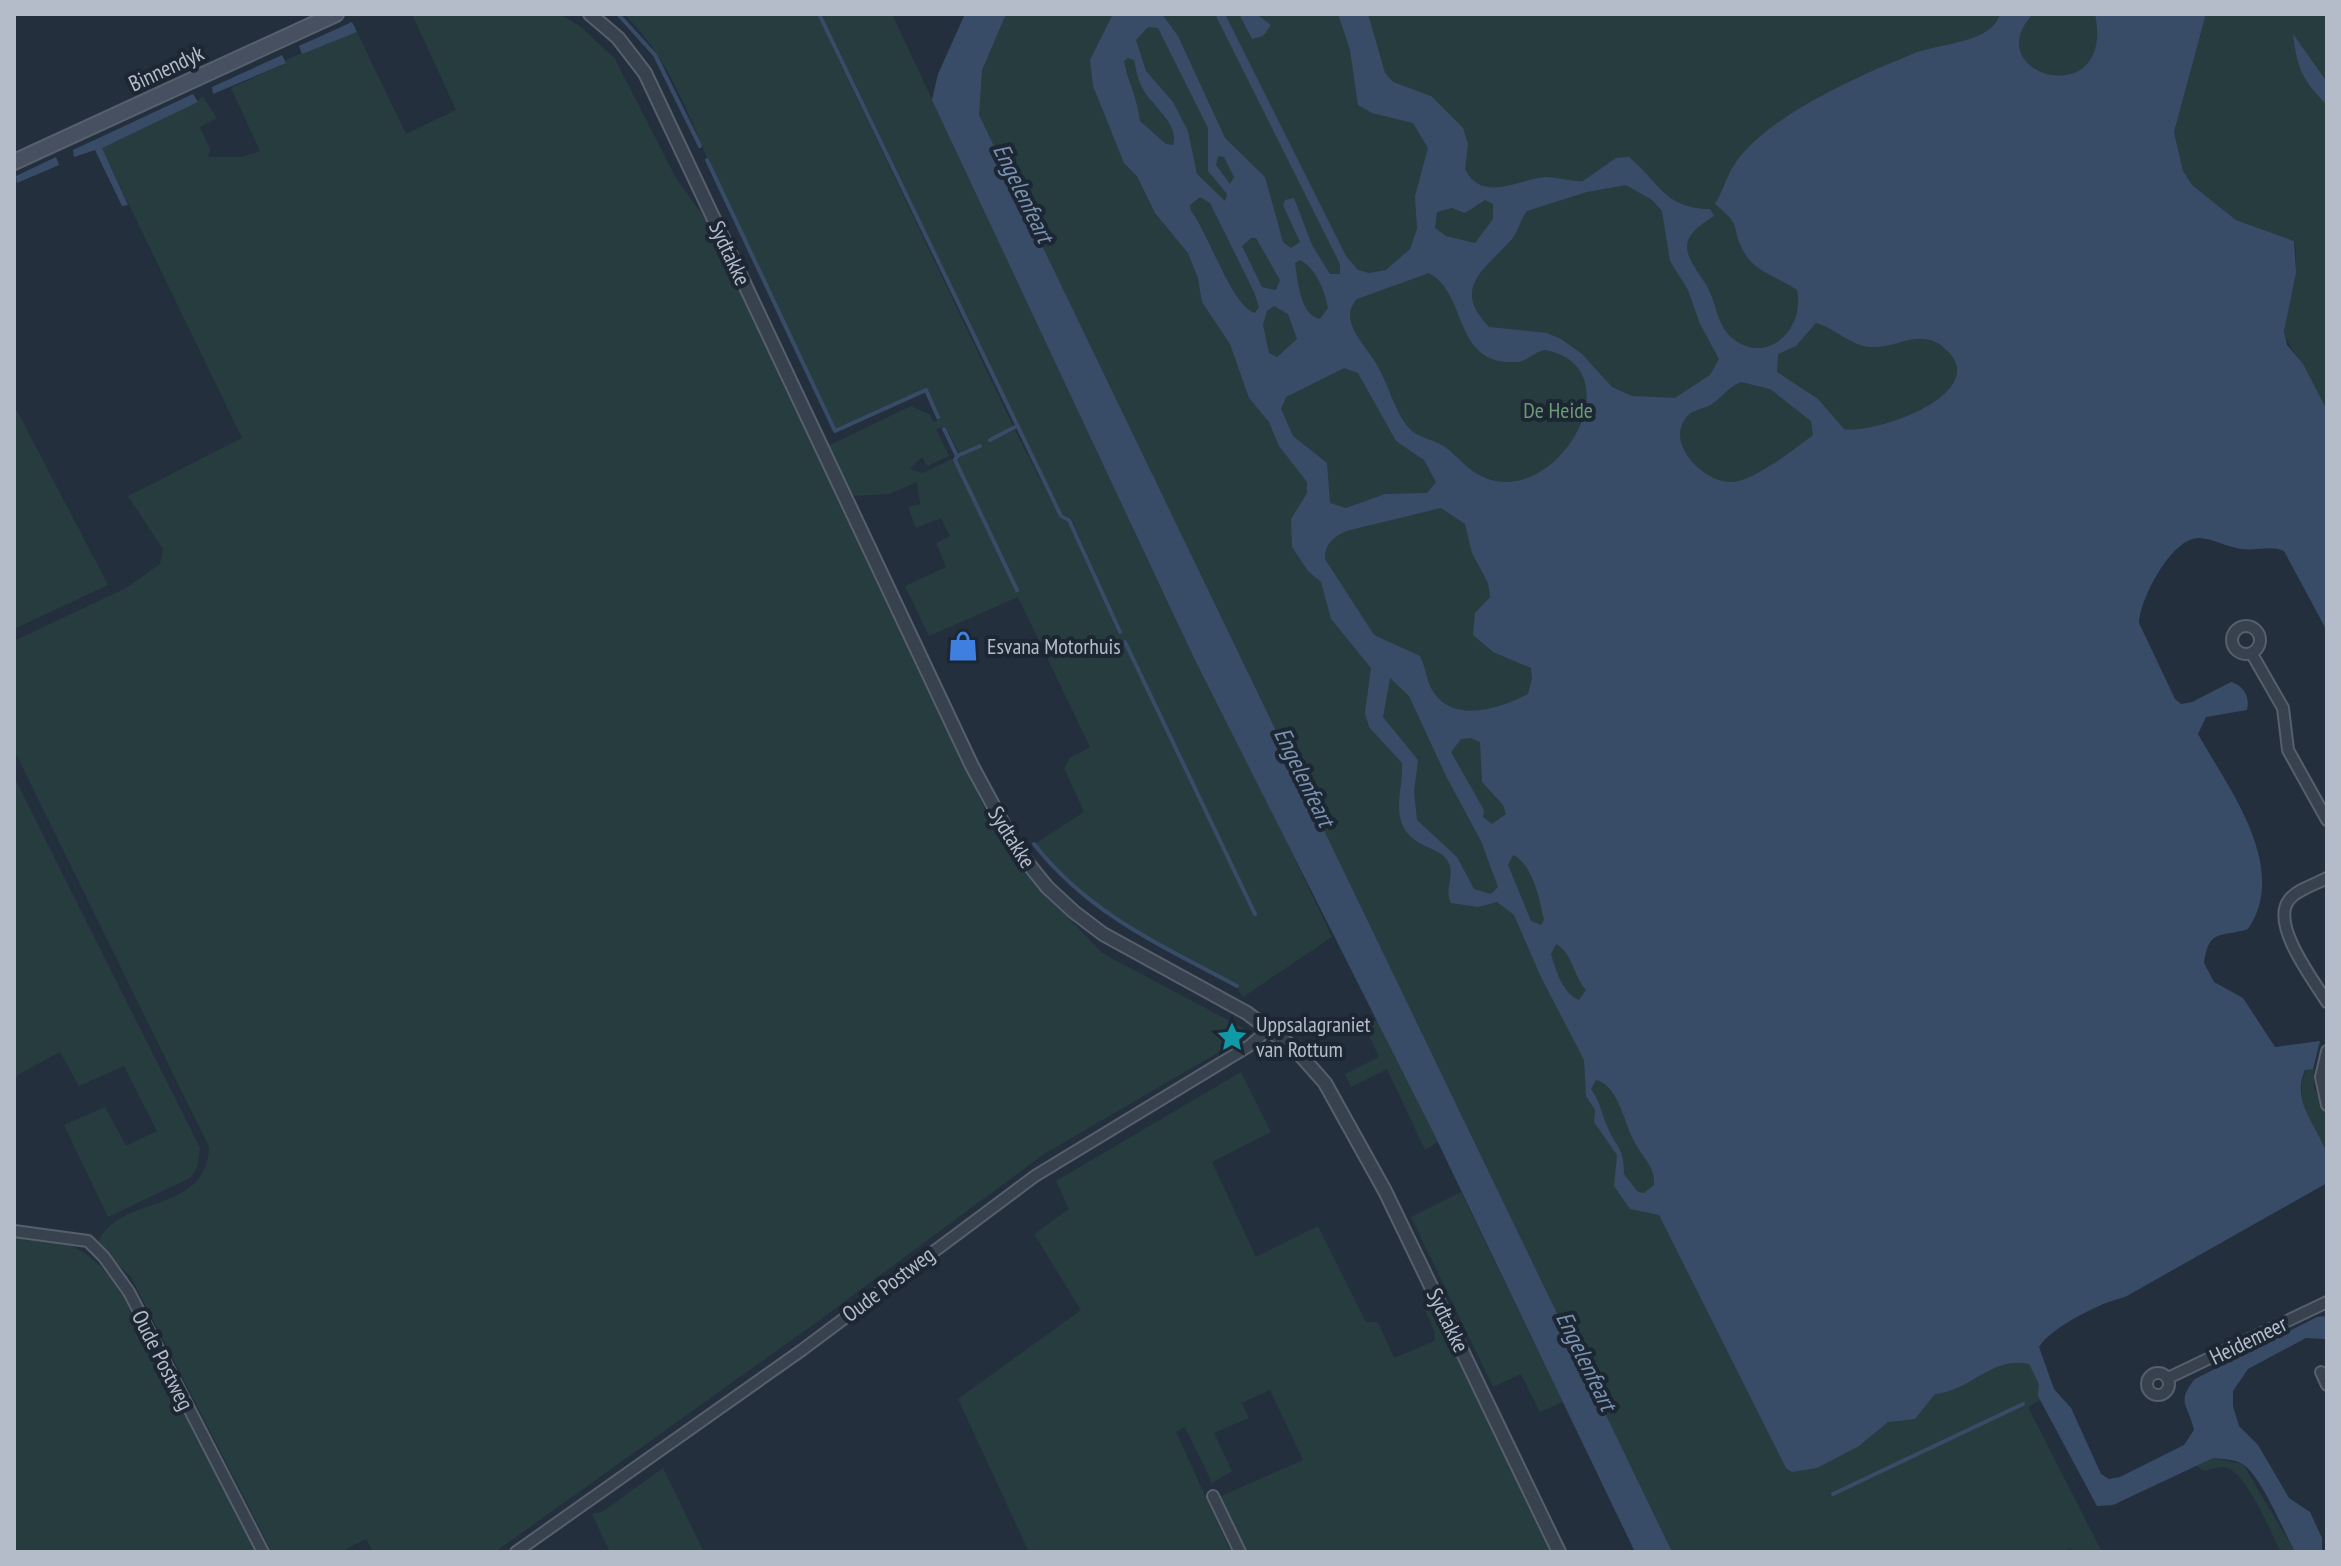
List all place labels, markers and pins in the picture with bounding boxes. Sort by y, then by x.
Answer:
shop icon: Esvana Motorhuis [946,629,980,663]
place label: Esvana Motorhuis [987,632,1121,660]
place label: Uppsalagraniet van Rottum [1256,1010,1371,1063]
place icon: Uppsalagraniet van Rottum [1215,1020,1249,1054]

